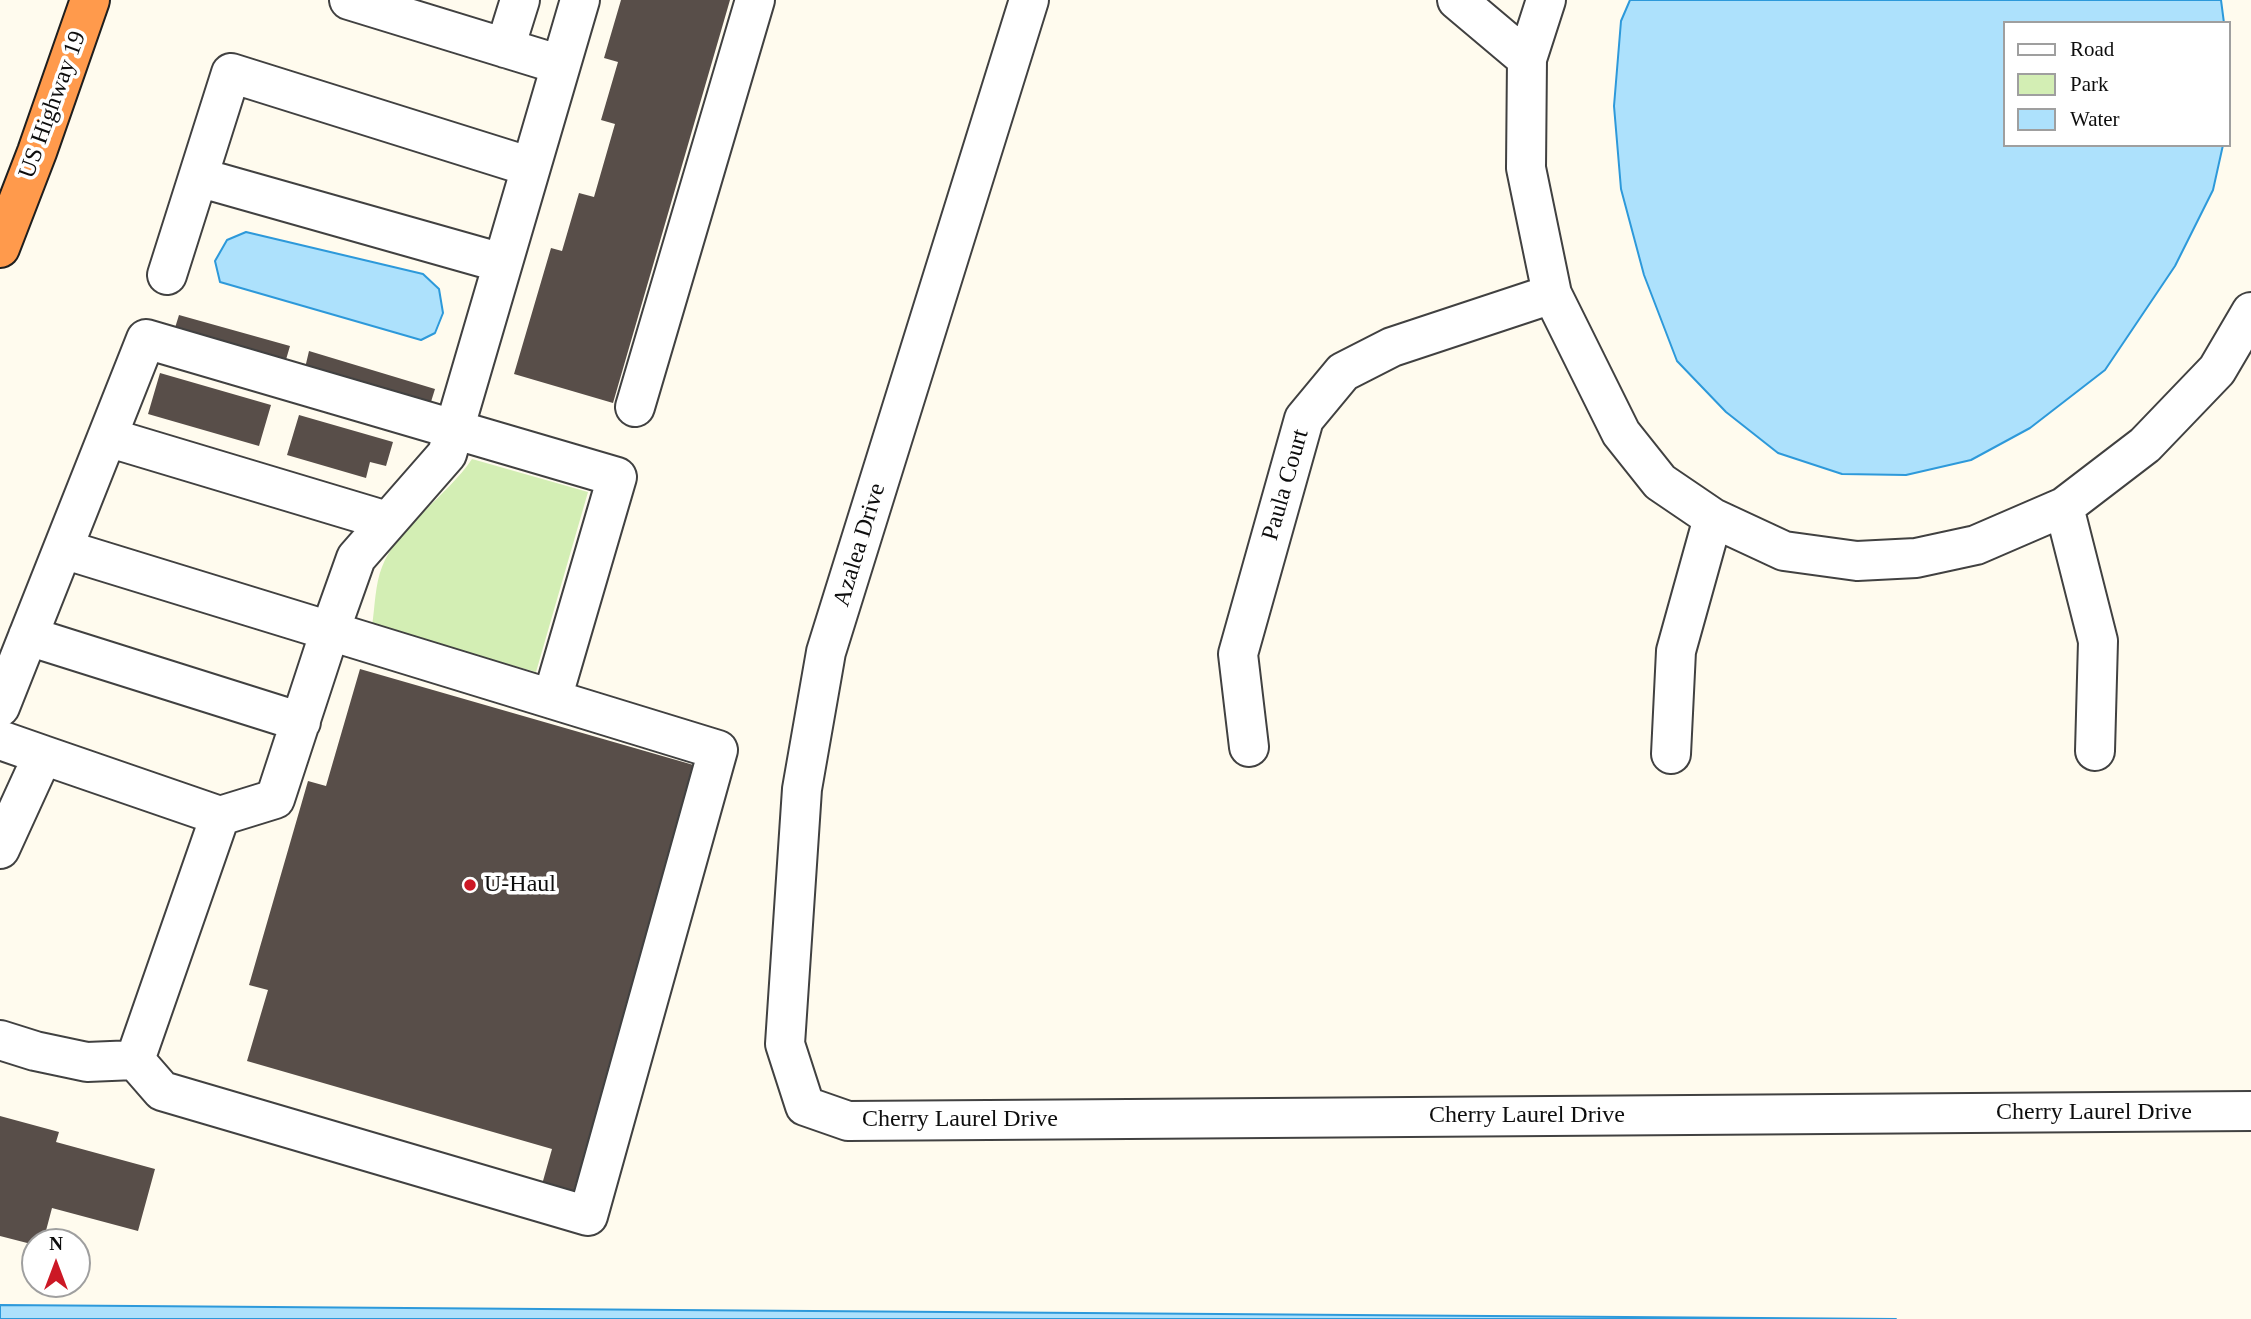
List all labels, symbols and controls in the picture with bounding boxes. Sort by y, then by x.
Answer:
legend [2002,21,2230,147]
street label: US Highway 19 [13,27,93,183]
text: Road [2070,37,2114,61]
text: Park [2070,72,2109,96]
text: Water [2070,107,2120,131]
street label: Paula Court [1256,426,1316,544]
street label: Azalea Drive [828,480,892,610]
place label: U-Haul [484,871,556,899]
marker: U-Haul [462,877,478,893]
street label: Cherry Laurel Drive [1996,1099,2192,1127]
street label: Cherry Laurel Drive [1429,1102,1625,1130]
street label: Cherry Laurel Drive [862,1106,1058,1134]
north arrow [21,1228,91,1298]
text: N [49,1233,63,1254]

